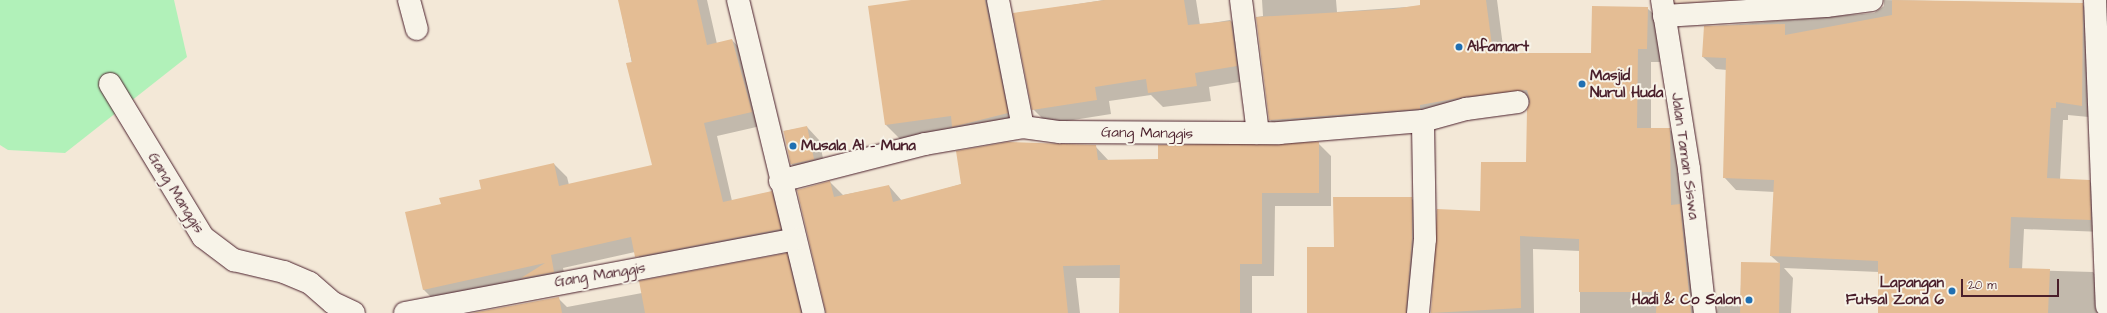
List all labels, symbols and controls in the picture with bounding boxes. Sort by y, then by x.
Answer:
place label: Alfamart [1467,38,1529,56]
marker: Alfamart [1454,42,1464,52]
place label: Masjid Nurul Huda [1590,66,1663,101]
marker: Masjid Nurul Huda [1577,79,1587,89]
street label: Jalan Taman Siswa [1667,91,1703,221]
street label: Gang Manggis [1101,123,1193,143]
place label: Musala Al - Muna [801,137,916,155]
marker: Musala Al - Muna [788,141,798,151]
street label: Gang Manggis [144,149,208,237]
street label: Gang Manggis [553,259,647,291]
scale bar [1963,271,2061,297]
place label: Lapangan Futsal Zona 6 [1846,273,1944,308]
text: 20 m [1968,277,1997,294]
marker: Lapangan Futsal Zona 6 [1947,286,1957,296]
place label: Hadi & Co Salon [1632,291,1741,309]
marker: Hadi & Co Salon [1744,295,1754,305]

